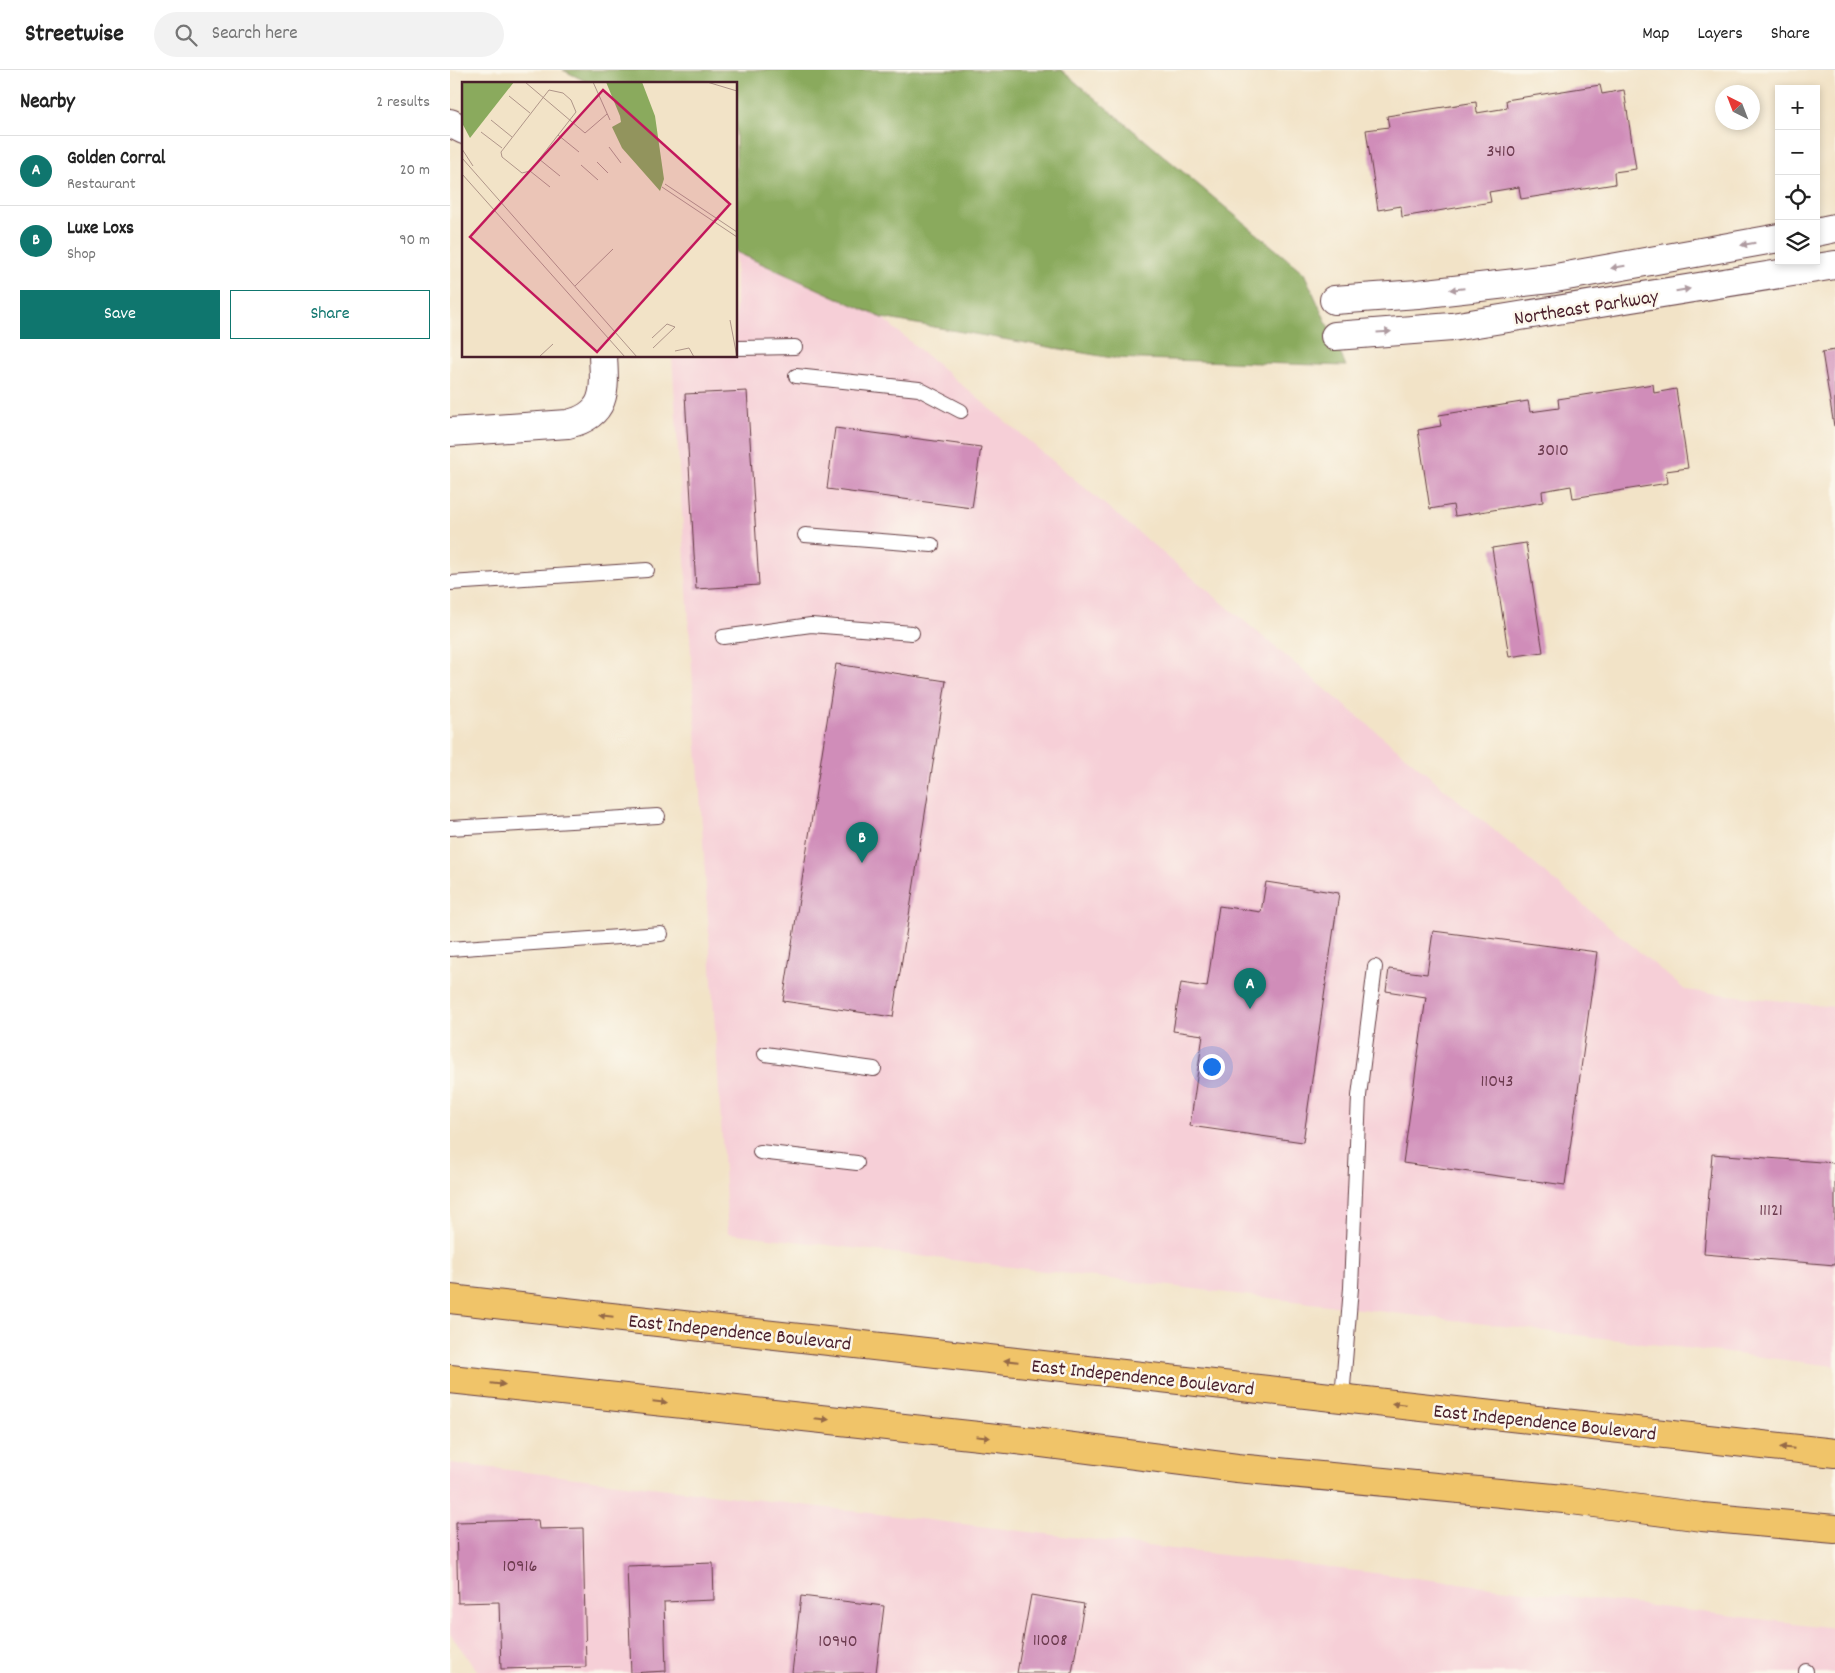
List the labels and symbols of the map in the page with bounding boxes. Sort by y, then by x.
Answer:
inset map [462,82,738,358]
north arrow [1715,85,1760,130]
house number: 3410 [1486,140,1516,165]
one-way arrow [1740,240,1756,248]
one-way arrow [1609,263,1625,271]
street label: Northeast Parkway [1512,284,1662,334]
one-way arrow [1449,285,1465,293]
one-way arrow [1675,286,1691,294]
one-way arrow [1376,328,1392,336]
house number: 3010 [1537,439,1569,464]
pin: B [846,822,878,863]
pin: A [1234,968,1266,1009]
your location [1199,1054,1225,1080]
house number: 11043 [1480,1070,1514,1095]
house number: 11121 [1759,1199,1783,1224]
street label: East Independence Boulevard [627,1308,852,1360]
one-way arrow [598,1312,614,1320]
street label: East Independence Boulevard [1030,1353,1255,1405]
one-way arrow [1003,1357,1019,1365]
one-way arrow [491,1380,507,1388]
one-way arrow [652,1398,668,1406]
street label: East Independence Boulevard [1432,1398,1657,1450]
one-way arrow [1391,1400,1407,1408]
one-way arrow [814,1415,830,1423]
one-way arrow [975,1433,991,1441]
one-way arrow [1778,1444,1794,1452]
house number: 10916 [503,1555,537,1580]
house number: 11008 [1033,1629,1067,1654]
house number: 10940 [818,1630,858,1655]

